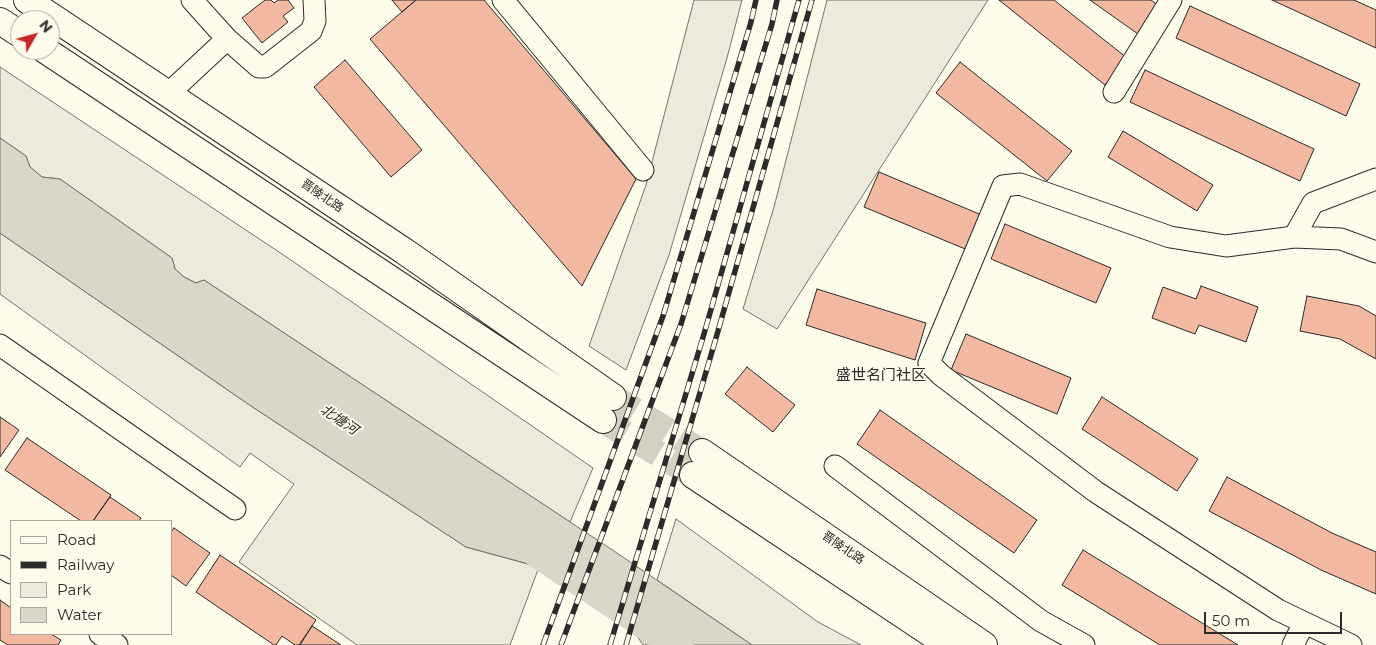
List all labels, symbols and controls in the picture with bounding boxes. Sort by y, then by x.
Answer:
north arrow [10,10,60,60]
text: N [35,16,57,36]
street label: 晋陵北路 [298,177,346,215]
district label: 盛世名门社区 [836,367,926,385]
water label: 北塘河 [317,401,361,439]
legend [10,520,172,635]
street label: 晋陵北路 [819,529,867,567]
text: Road [57,530,96,549]
text: Railway [57,555,114,574]
text: Park [57,580,91,599]
scale bar [1206,602,1344,634]
text: Water [57,605,103,624]
text: 50 m [1212,611,1250,630]

